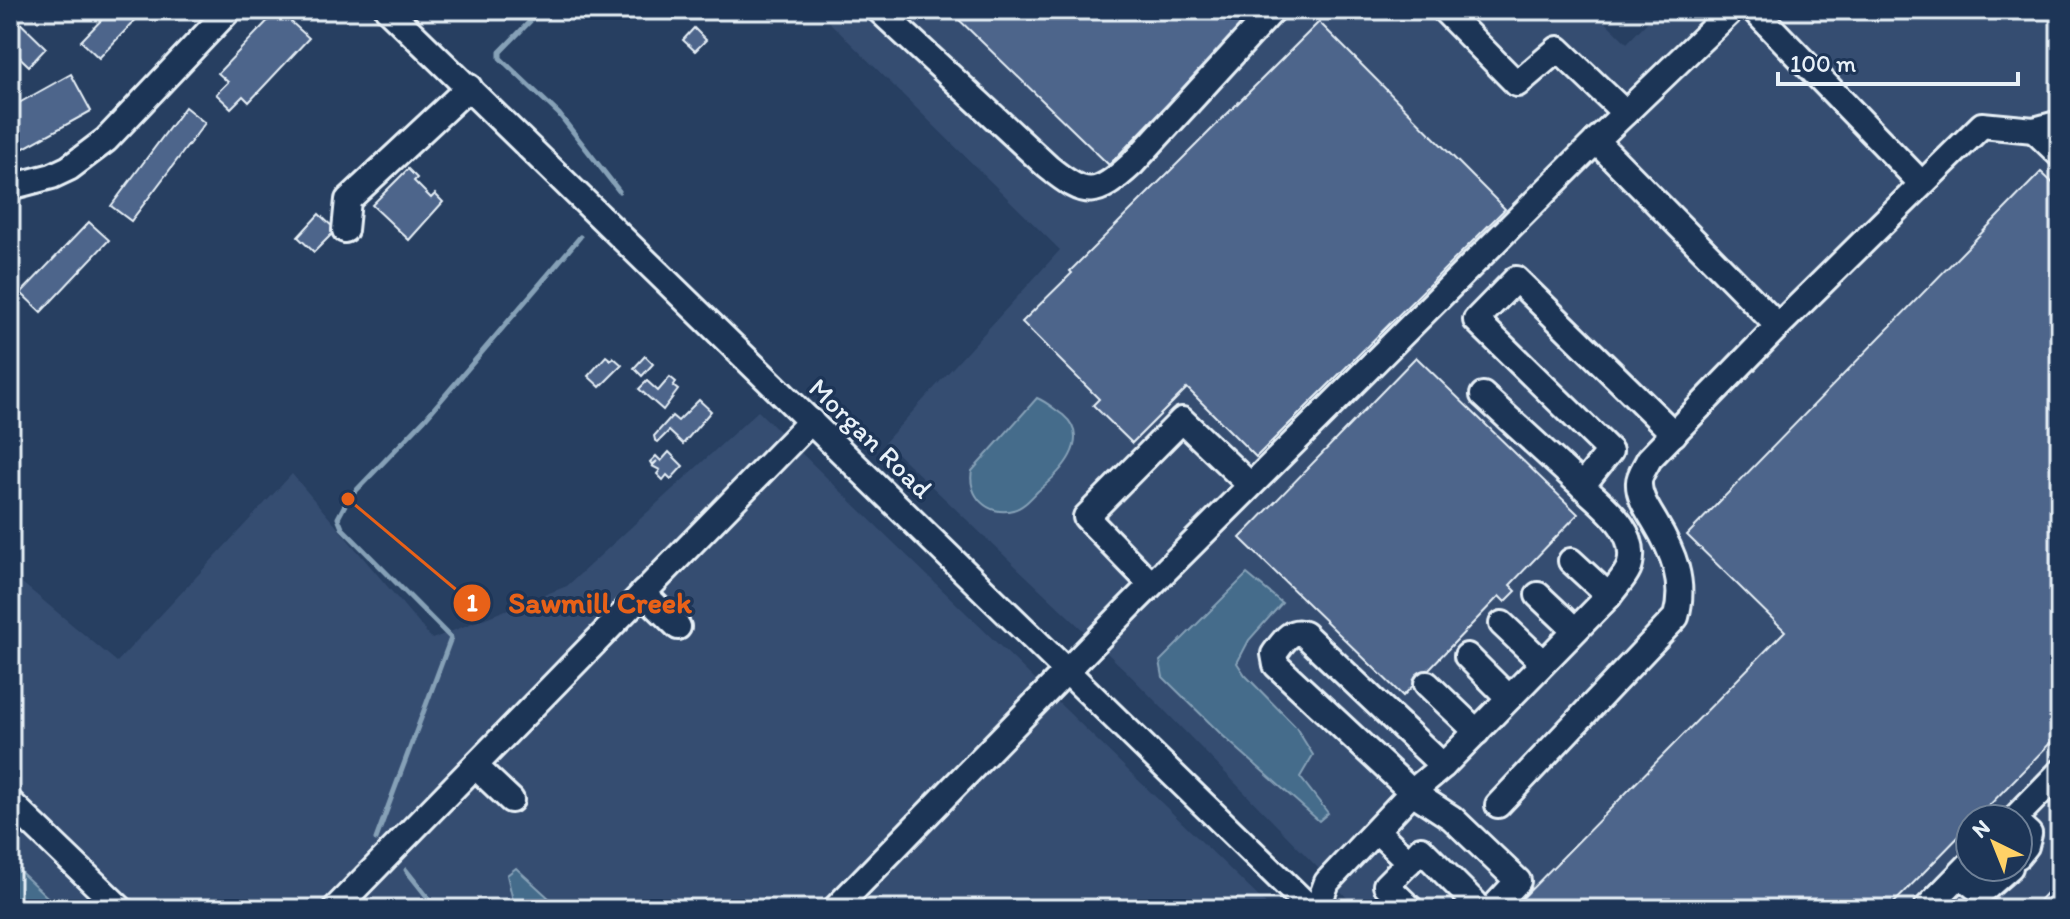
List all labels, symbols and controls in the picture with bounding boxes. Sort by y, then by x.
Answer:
scale bar [1778,36,2018,86]
text: 100 m [1790,49,1856,78]
street label: Morgan Road [802,371,940,506]
callout: Sawmill Creek [452,576,707,630]
text: Sawmill Creek [508,584,692,621]
text: 1 [466,588,478,617]
north arrow [1954,803,2034,883]
text: N [1966,814,1995,844]

